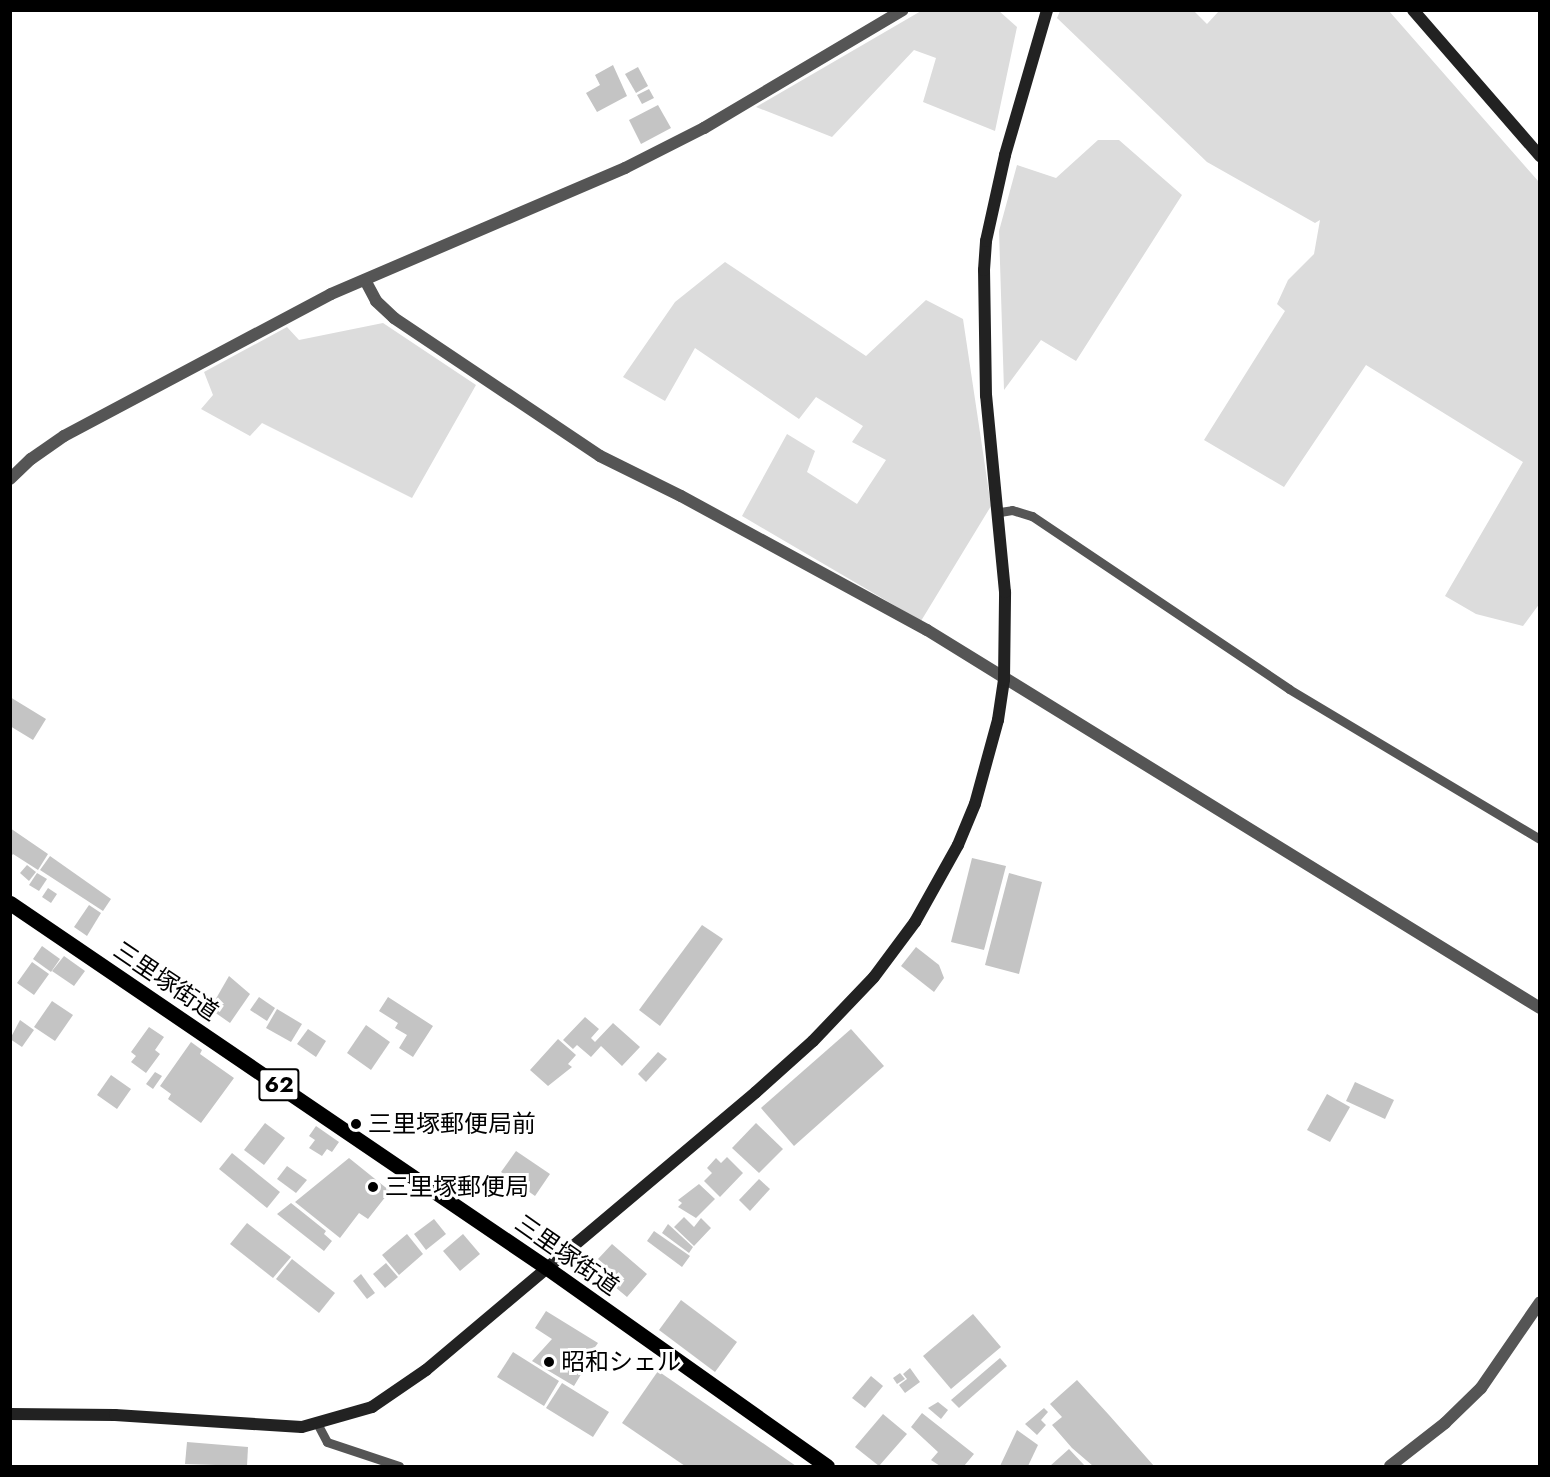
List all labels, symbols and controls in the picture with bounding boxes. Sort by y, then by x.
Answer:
street label: 三里塚街道 [108,936,224,1026]
road number: 62 [258,1066,300,1104]
place label: 三里塚郵便局前 [368,1110,536,1138]
marker: 三里塚郵便局前 [349,1117,363,1131]
place label: 三里塚郵便局 [385,1173,529,1201]
marker: 三里塚郵便局 [366,1180,380,1194]
street label: 三里塚街道 [510,1209,624,1301]
place label: 昭和シェル [561,1348,681,1376]
marker: 昭和シェル [542,1355,556,1369]

